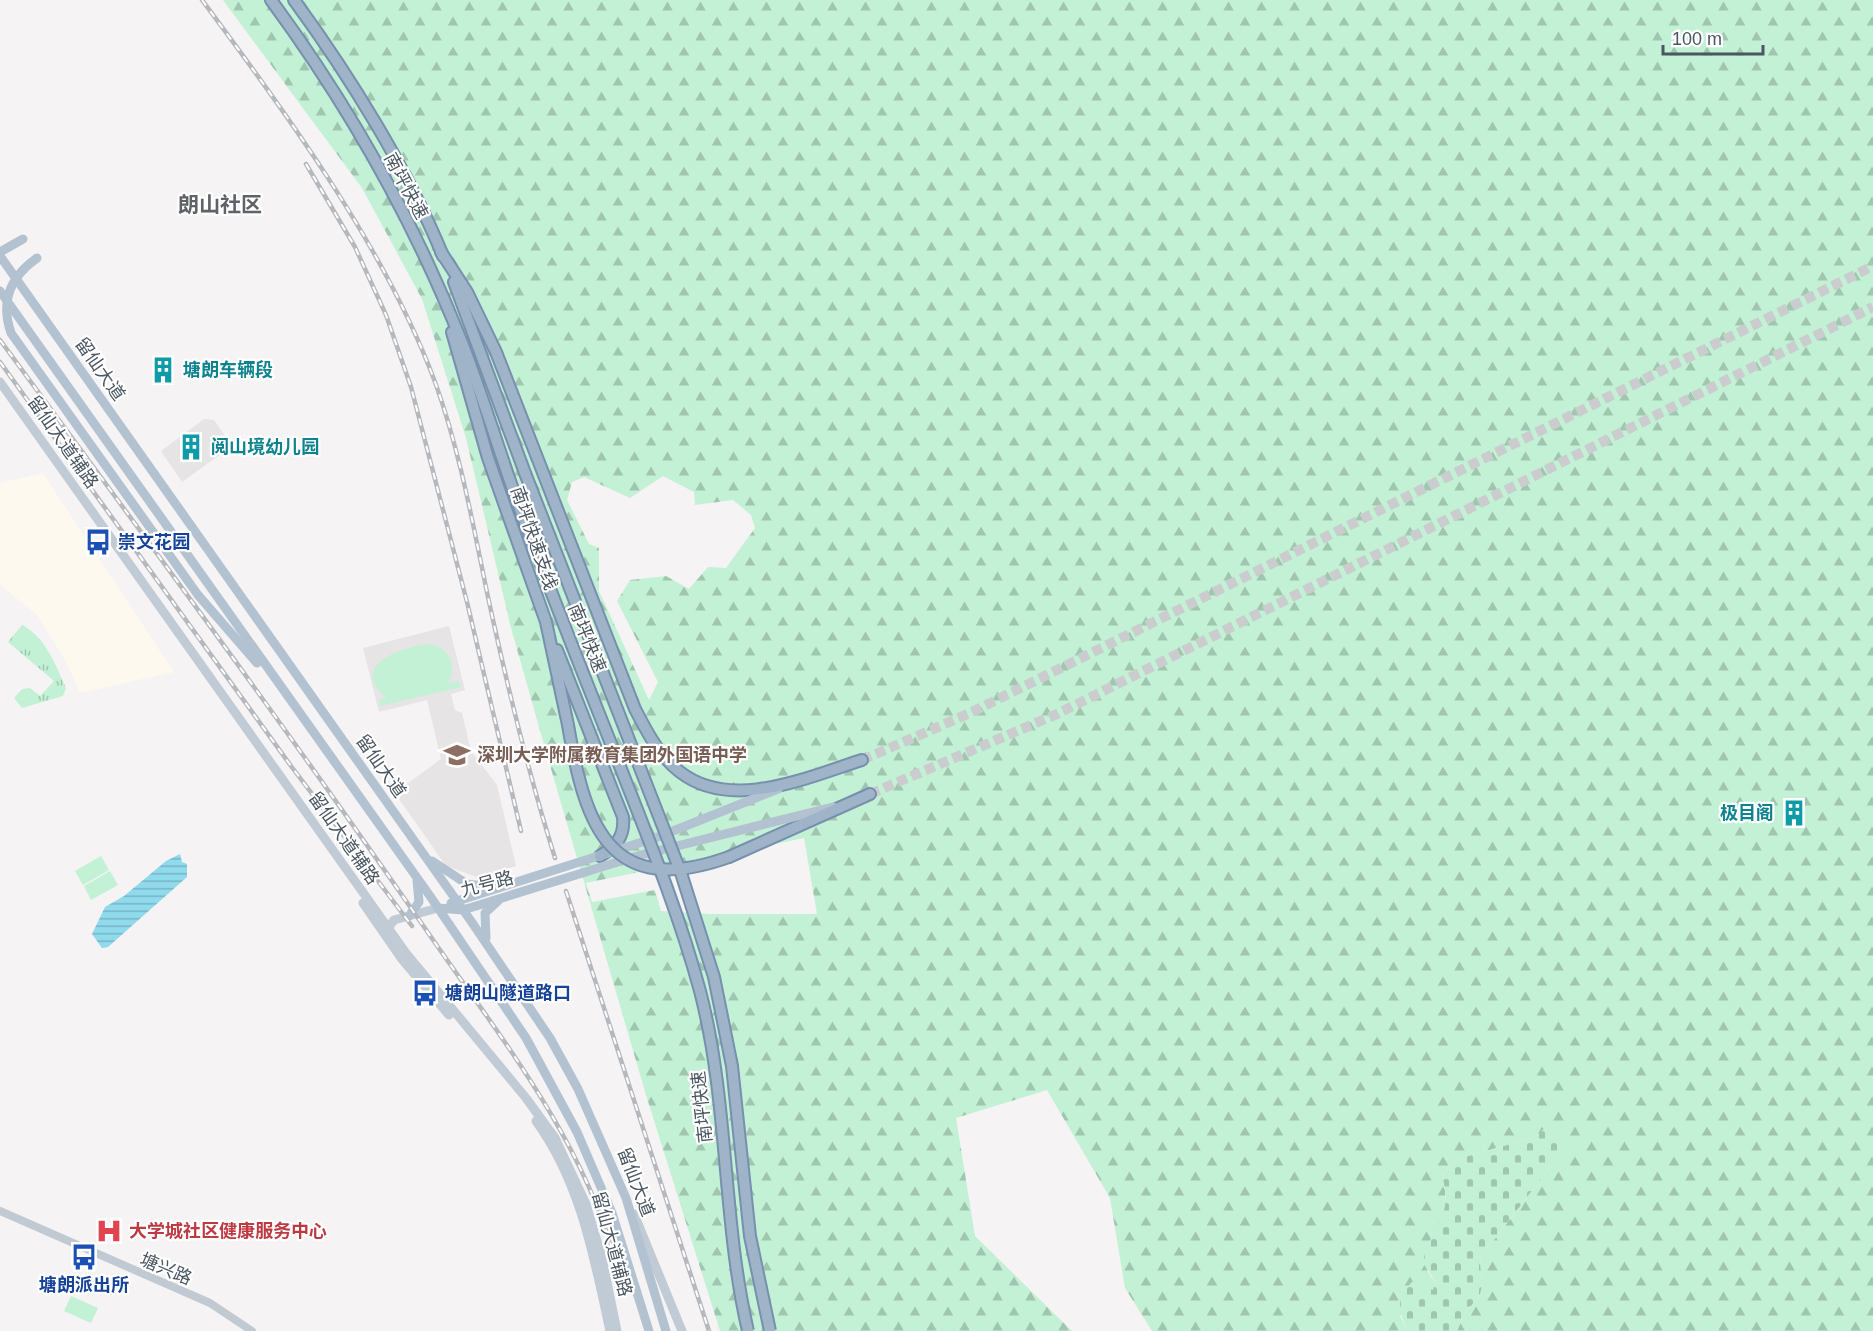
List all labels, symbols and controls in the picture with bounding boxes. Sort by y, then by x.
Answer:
scale bar [1663,18,1764,56]
text: 100 m [1672,29,1722,49]
street label: 南坪快速 [380,150,432,222]
district label: 朗山社区 [178,193,262,216]
street label: 留仙大道 [71,334,129,404]
building icon: 塘朗车辆段 [148,355,178,385]
place label: 塘朗车辆段 [183,360,273,380]
street label: 留仙大道辅路 [24,392,102,492]
building icon: 阅山境幼儿园 [176,432,206,462]
place label: 阅山境幼儿园 [211,437,319,457]
street label: 南坪快速支线 [507,484,561,592]
bus stop icon: 崇文花园 [83,527,113,557]
place label: 崇文花园 [118,532,190,552]
street label: 南坪快速 [564,601,610,675]
street label: 留仙大道 [352,731,410,801]
school or university icon: 深圳大学附属教育集团外国语中学 [442,740,472,770]
place label: 深圳大学附属教育集团外国语中学 [477,745,747,765]
street label: 留仙大道辅路 [305,788,383,888]
building icon: 极目阁 [1779,798,1809,828]
place label: 极目阁 [1720,803,1774,823]
street label: 九号路 [458,867,516,901]
bus stop icon: 塘朗山隧道路口 [410,978,440,1008]
place label: 塘朗山隧道路口 [445,983,571,1003]
street label: 南坪快速 [688,1070,716,1144]
street label: 留仙大道 [614,1145,658,1219]
street label: 留仙大道辅路 [588,1189,636,1299]
hospital icon: 大学城社区健康服务中心 [94,1216,124,1246]
place label: 大学城社区健康服务中心 [129,1221,327,1241]
bus stop icon: 塘朗派出所 [69,1242,99,1272]
street label: 塘兴路 [137,1249,195,1289]
place label: 塘朗派出所 [39,1275,129,1295]

